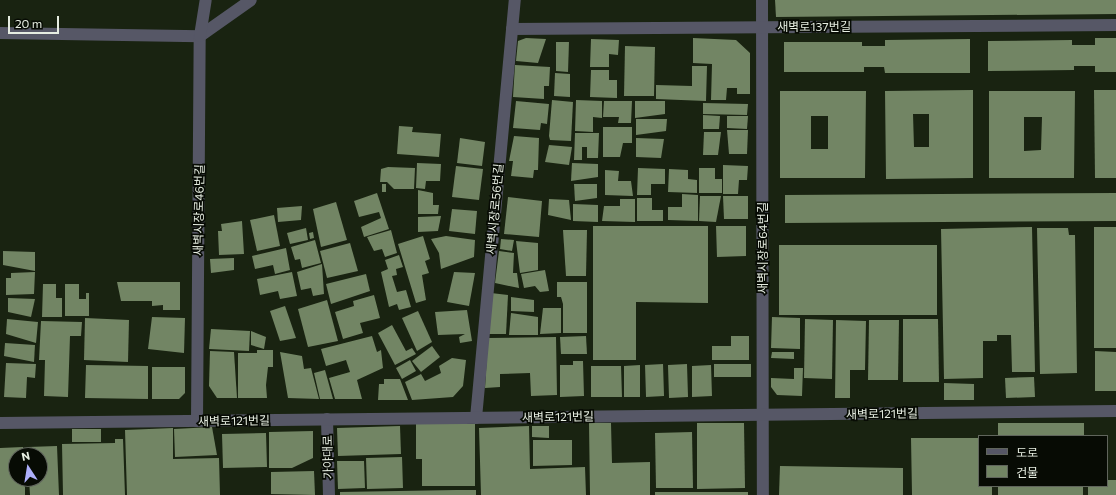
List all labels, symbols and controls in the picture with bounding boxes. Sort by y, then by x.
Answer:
scale bar [10,8,61,34]
text: 20 m [15,16,42,30]
street label: 새벽로137번길 [777,20,851,34]
street label: 새벽시장로56번길 [484,163,506,255]
street label: 새벽시장로46번길 [191,164,207,256]
street label: 새벽시장로64번길 [756,202,770,294]
street label: 새벽로121번길 [846,406,918,422]
street label: 새벽로121번길 [522,409,594,425]
street label: 새벽로121번길 [198,413,270,429]
street label: 가야대로 [320,435,336,479]
legend [978,435,1108,487]
text: 도로 [1016,445,1038,459]
north arrow [8,447,48,487]
text: N [20,449,31,463]
text: 건물 [1016,465,1038,479]

